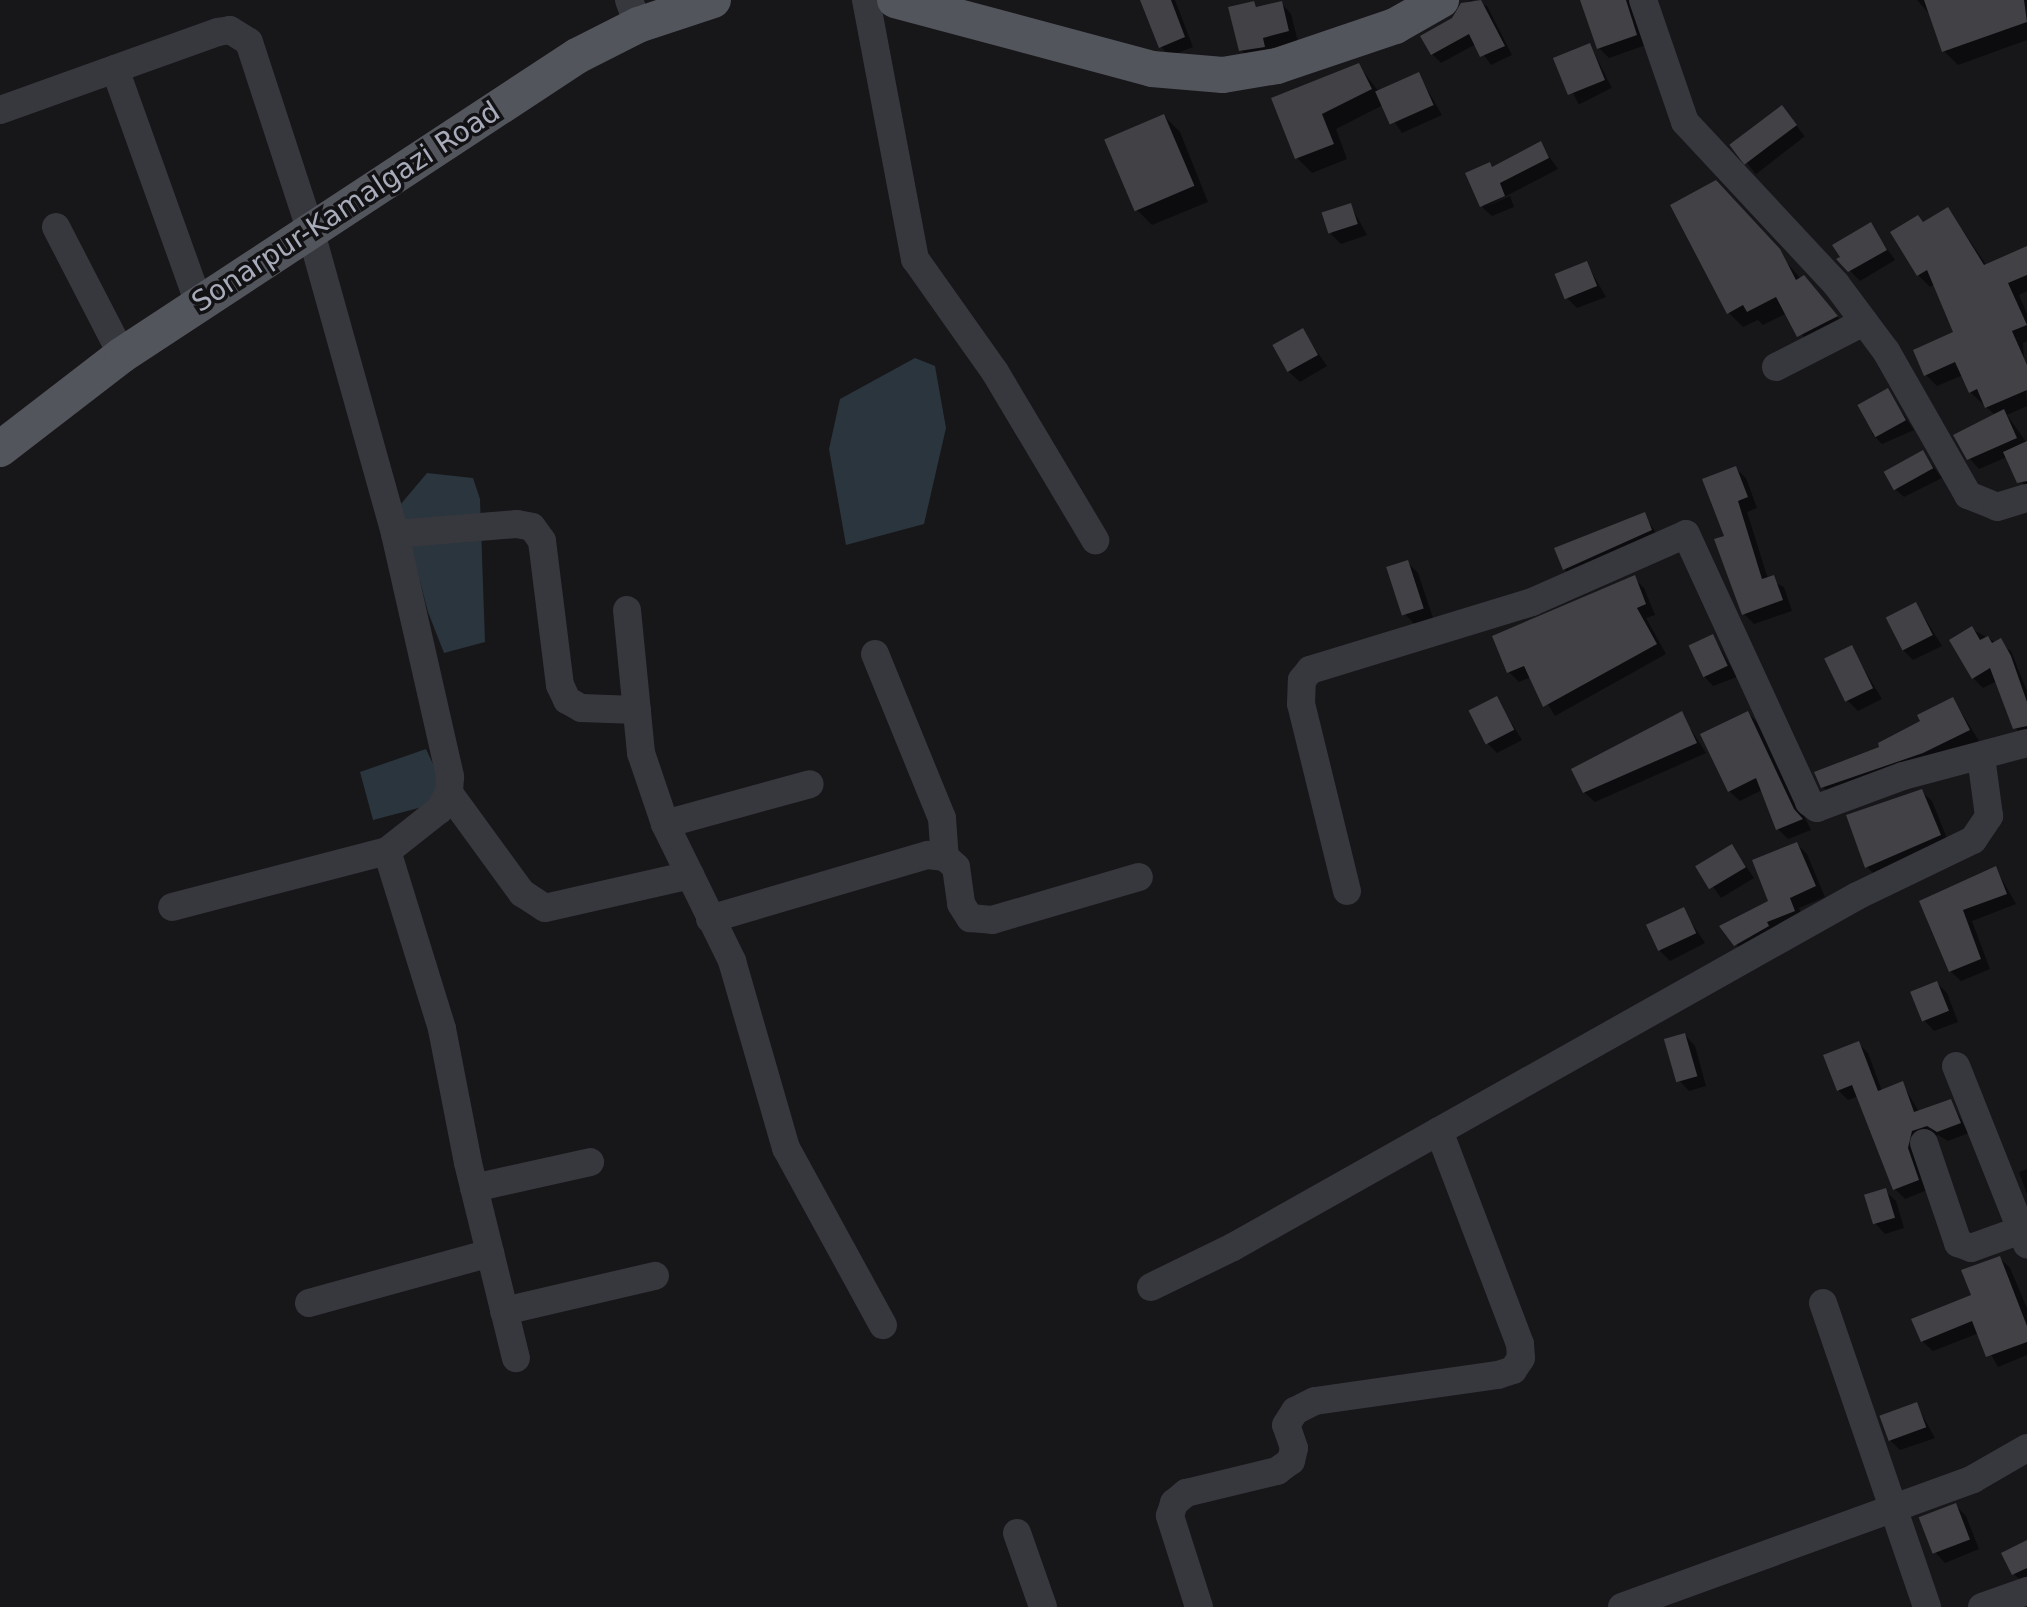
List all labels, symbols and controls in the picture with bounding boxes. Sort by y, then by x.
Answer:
street label: Sonarpur-Kamalgazi Road [186,95,506,319]

